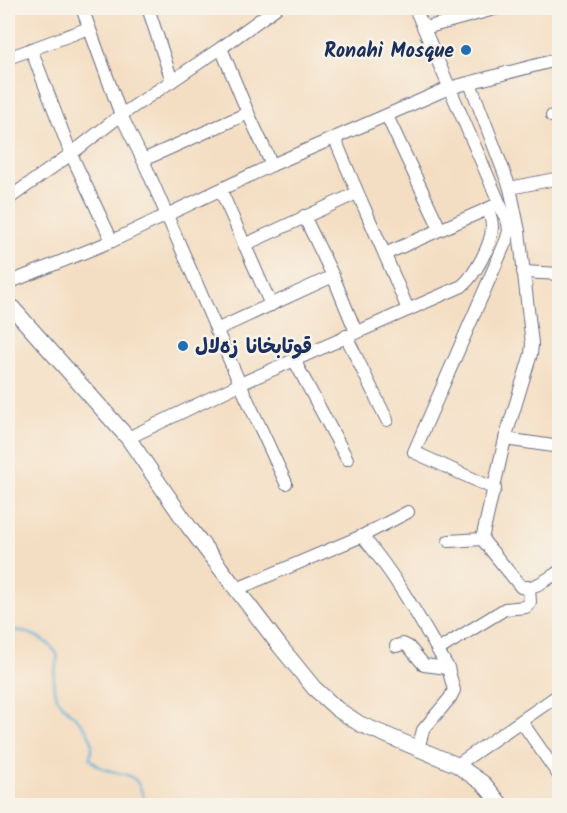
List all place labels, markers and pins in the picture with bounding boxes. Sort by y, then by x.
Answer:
place label: Ronahi Mosque [324,36,454,68]
marker: Ronahi Mosque [459,43,473,57]
place label: قوتابخانا زەلال [195,332,312,364]
marker: قوتابخانا زەلال [176,339,190,353]

